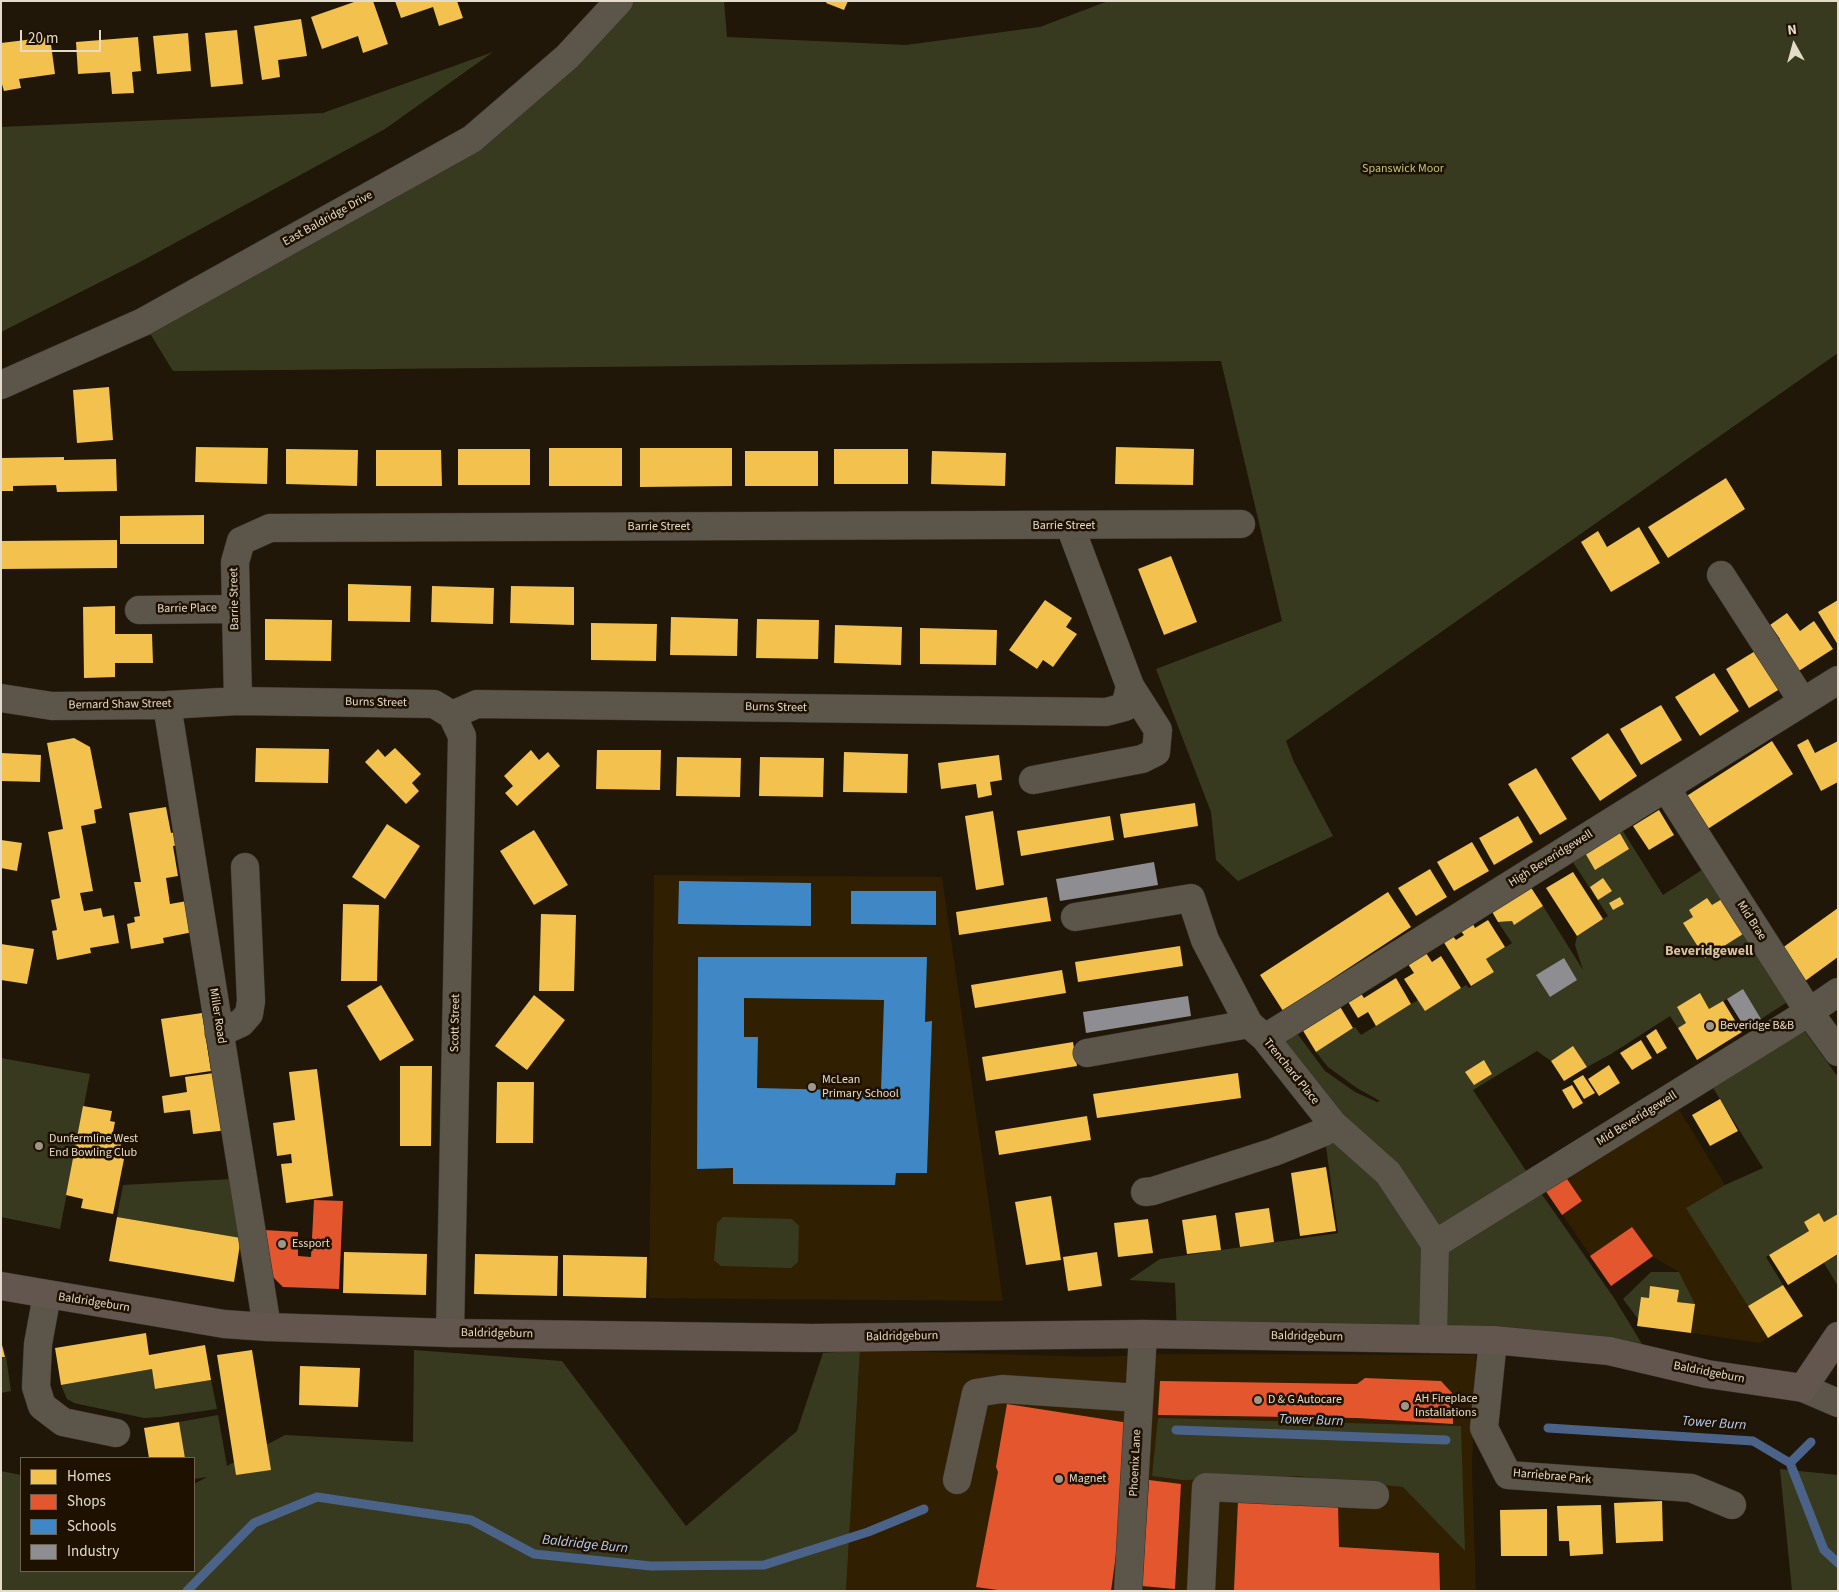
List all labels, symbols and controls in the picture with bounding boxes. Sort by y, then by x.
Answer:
scale bar [22,20,104,52]
north arrow [1769,20,1819,70]
text: N [1786,20,1798,41]
text: 20 m [28,28,58,49]
park label: Spanswick Moor [1362,162,1444,176]
street label: East Baldridge Drive [281,188,375,250]
street label: Barrie Street [1033,519,1095,533]
street label: Barrie Street [628,520,690,534]
street label: Barrie Street [227,567,243,631]
street label: Barrie Place [157,601,217,617]
street label: Burns Street [345,695,407,711]
street label: Bernard Shaw Street [68,697,172,713]
street label: Burns Street [745,700,807,716]
street label: High Beveridgewell [1506,827,1596,891]
street label: Mid Brae [1733,899,1769,943]
district label: Beveridgewell [1665,944,1753,960]
street label: Miller Road [206,987,228,1045]
street label: Scott Street [448,994,464,1052]
place label: Beveridge B&B [1720,1019,1794,1033]
marker: Beveridge B&B [1704,1020,1716,1032]
street label: Trenchard Place [1260,1036,1322,1108]
place label: McLean Primary School [822,1073,899,1101]
marker: McLean Primary School [806,1081,818,1093]
street label: Mid Beveridgewell [1594,1089,1680,1149]
place label: Dunfermline West End Bowling Club [49,1132,138,1160]
marker: Dunfermline West End Bowling Club [33,1140,45,1152]
place label: Essport [292,1237,330,1251]
marker: Essport [276,1238,288,1250]
street label: Baldridgeburn [57,1290,131,1316]
street label: Baldridgeburn [461,1326,533,1342]
street label: Baldridgeburn [866,1329,938,1345]
street label: Baldridgeburn [1271,1329,1343,1345]
street label: Baldridgeburn [1672,1359,1746,1387]
place label: AH Fireplace Installations [1415,1392,1478,1420]
place label: D & G Autocare [1268,1393,1342,1407]
marker: D & G Autocare [1252,1394,1264,1406]
marker: AH Fireplace Installations [1399,1400,1411,1412]
water label: Tower Burn [1278,1411,1344,1431]
water label: Tower Burn [1681,1413,1747,1435]
street label: Phoenix Lane [1127,1429,1145,1497]
legend [20,1457,195,1572]
text: Homes [67,1466,111,1487]
street label: Harriebrae Park [1512,1466,1592,1488]
place label: Magnet [1069,1472,1106,1486]
marker: Magnet [1053,1473,1065,1485]
text: Shops [67,1491,106,1512]
text: Schools [67,1516,116,1537]
water label: Baldridge Burn [541,1532,629,1558]
text: Industry [67,1541,119,1562]

